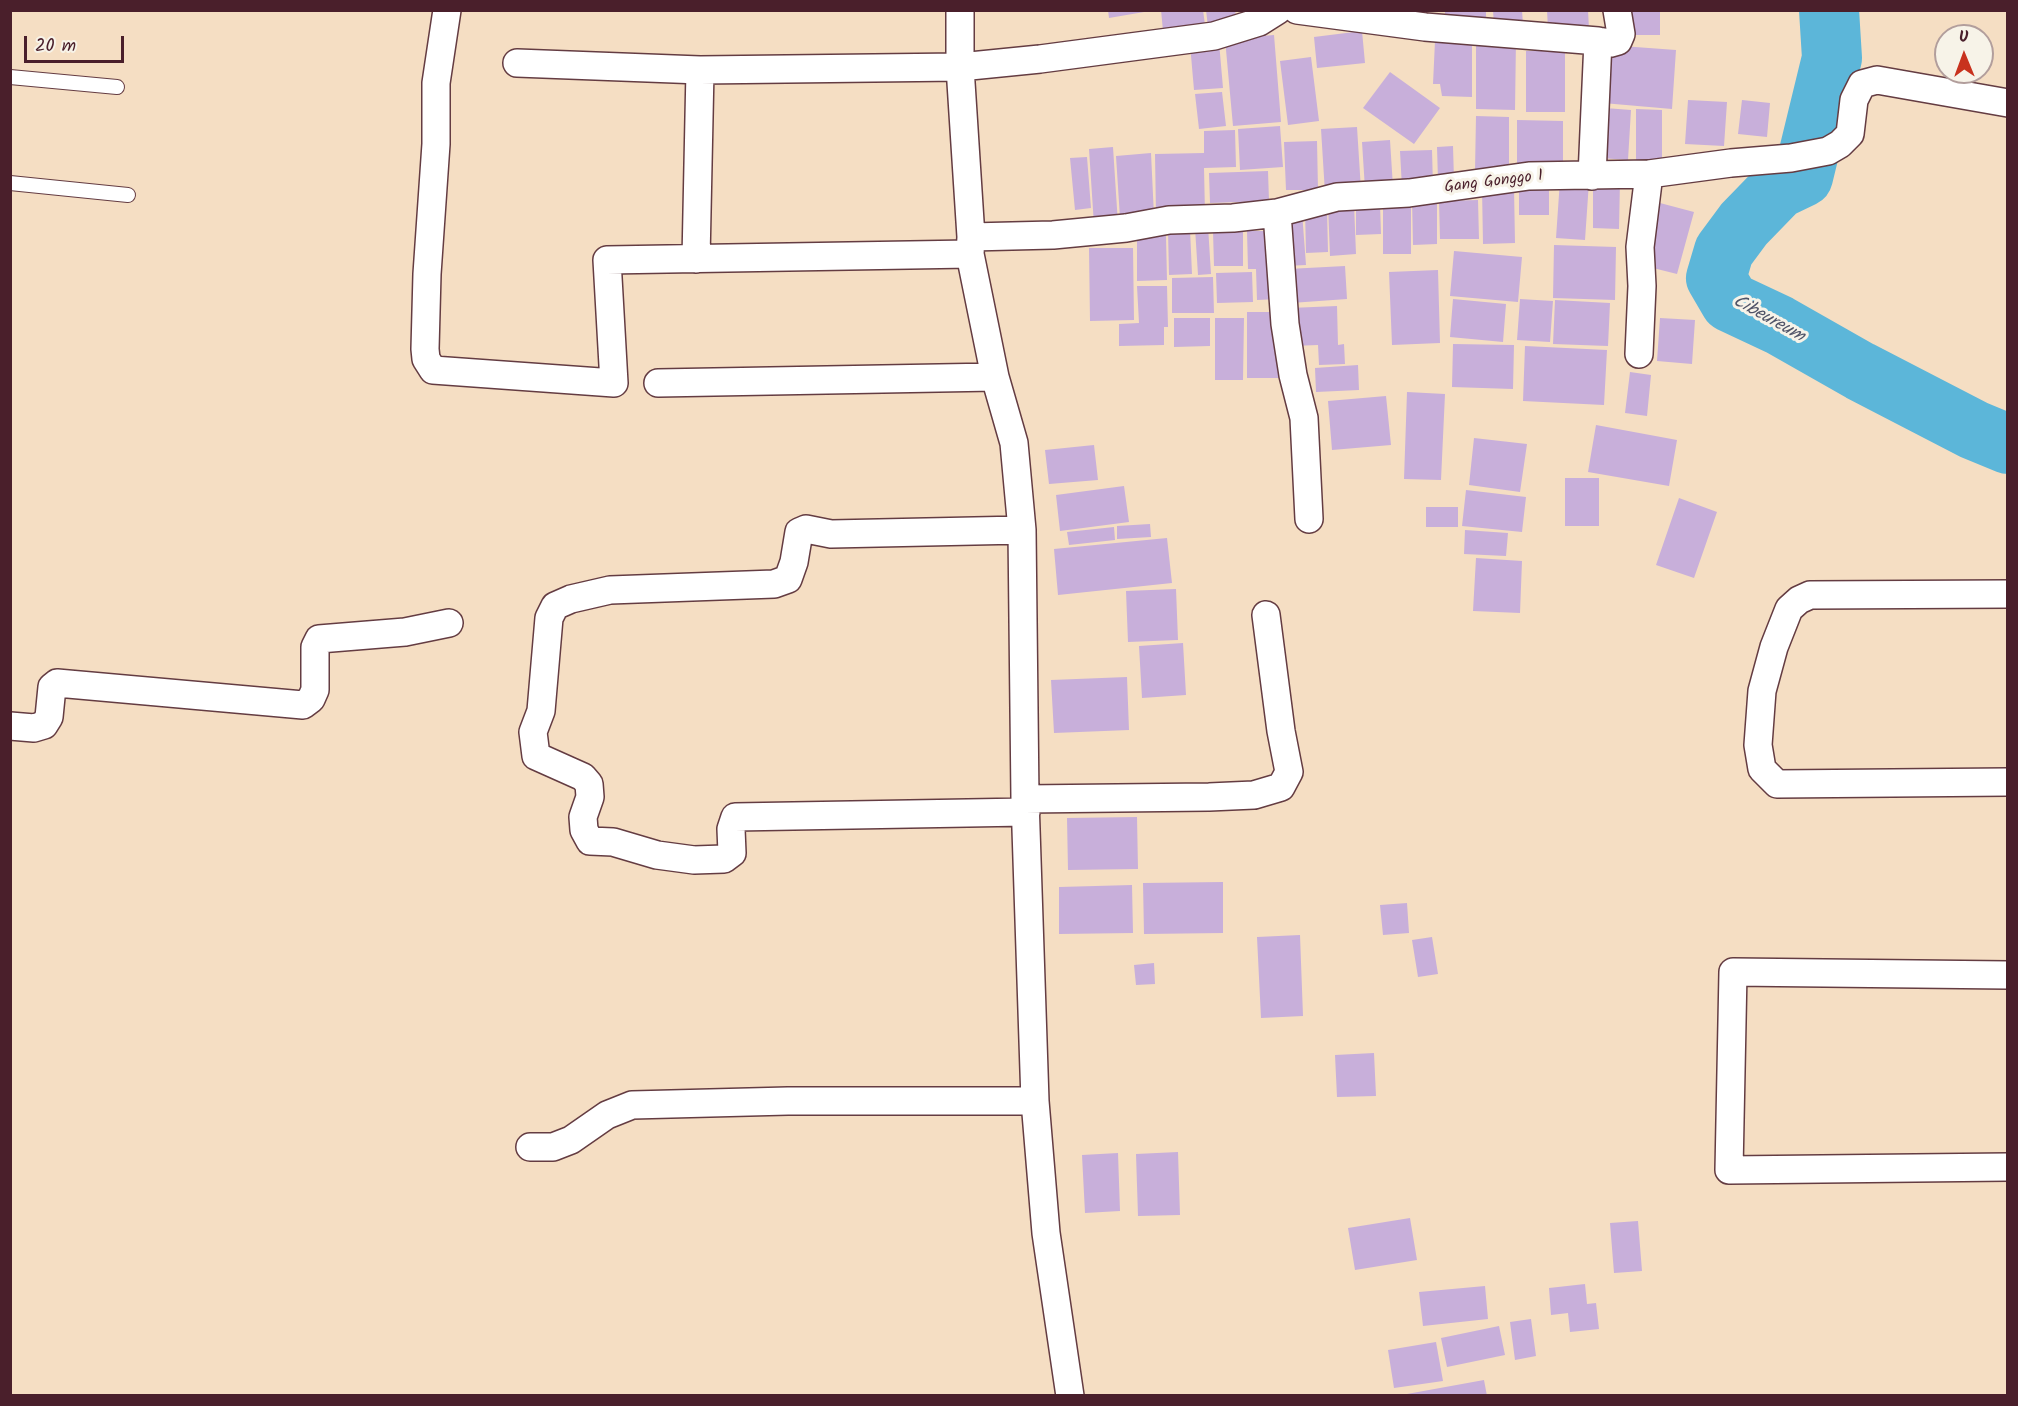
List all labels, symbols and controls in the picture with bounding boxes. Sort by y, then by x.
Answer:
scale bar [27,24,128,62]
north arrow [1934,24,1994,84]
text: U [1959,25,1969,50]
text: 20 m [35,32,76,61]
street label: Gang Gonggo 1 [1444,167,1544,199]
water label: Cibeureum [1729,292,1807,348]

